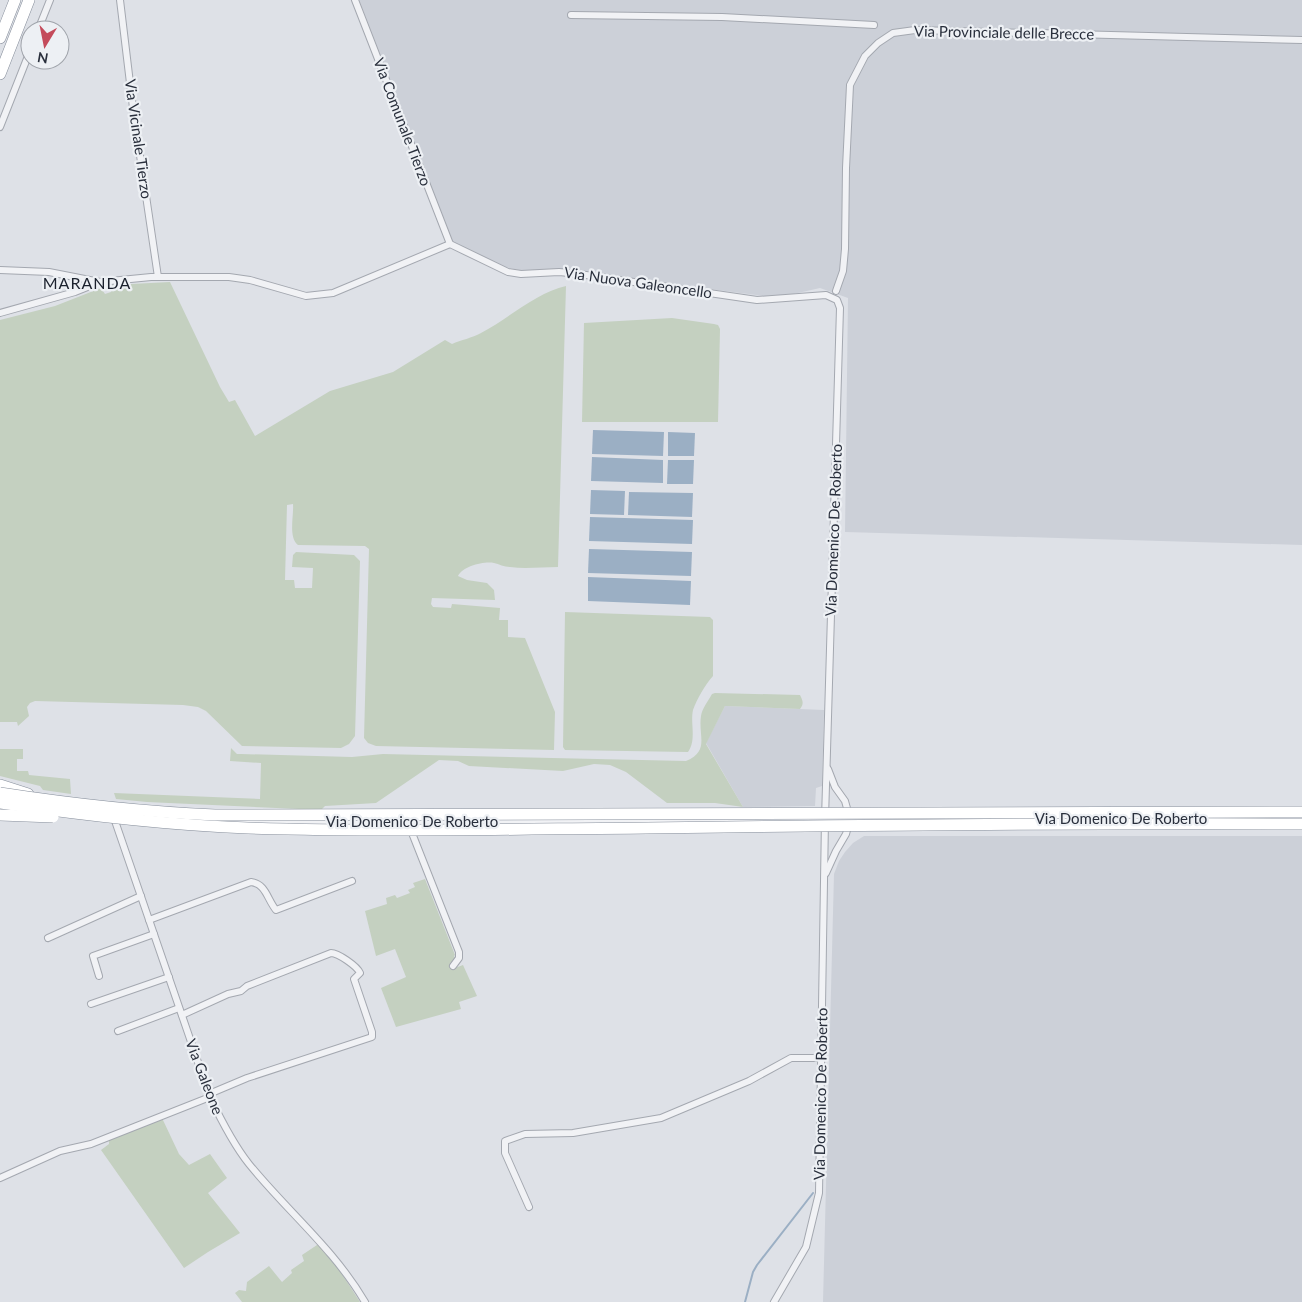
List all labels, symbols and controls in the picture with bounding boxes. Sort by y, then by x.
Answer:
north arrow [20,20,70,70]
street label: Via Provinciale delle Brecce [914,21,1094,43]
text: N [36,49,49,68]
street label: Via Comunale Tierzo [370,55,436,188]
street label: Via Vicinale Tierzo [122,78,156,200]
street label: Via Nuova Galeoncello [563,263,713,301]
district label: MARANDA [43,273,131,292]
street label: Via Domenico De Roberto [821,443,845,617]
street label: Via Domenico De Roberto [1035,809,1207,827]
street label: Via Domenico De Roberto [326,812,498,830]
street label: Via Domenico De Roberto [809,1008,831,1180]
street label: Via Galeone [182,1036,228,1117]

